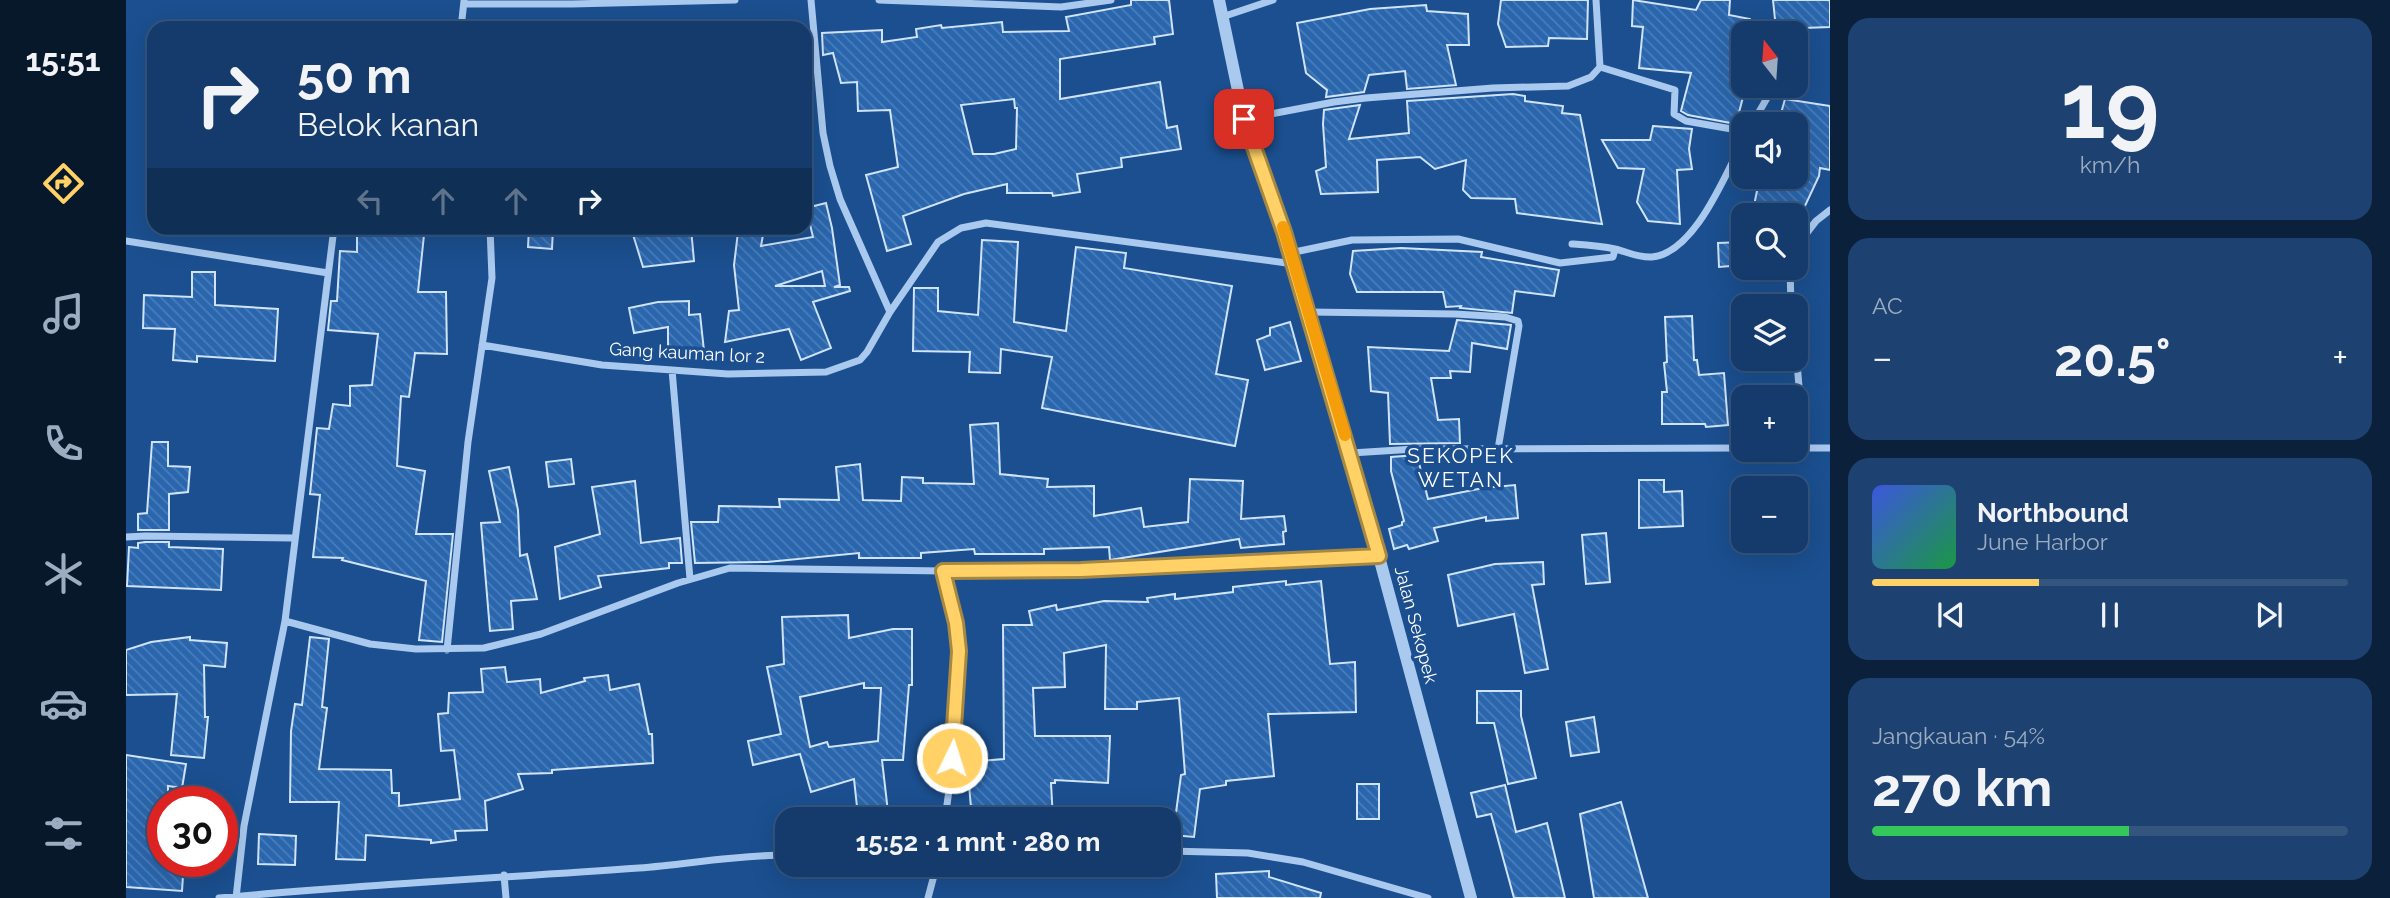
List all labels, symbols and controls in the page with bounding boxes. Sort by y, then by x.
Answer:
north arrow [1731,21,1808,98]
map controls [1731,21,1808,553]
text: 15:51 [26,41,100,78]
text: 50 m [297,47,412,104]
icon: right [182,49,273,140]
text: 19 [2061,52,2159,159]
pin [1214,89,1274,149]
icon: arrive [1225,100,1263,138]
text: Belok kanan [297,106,479,143]
button: sound [1731,112,1808,189]
text: km/h [2080,151,2140,178]
icon: directions [39,159,88,208]
icon: left [351,182,389,220]
icon: ahead [424,182,462,220]
icon: ahead [497,182,535,220]
icon: right [570,182,608,220]
button: search [1731,203,1808,280]
icon: music [39,289,88,338]
text: AC [1872,292,1903,319]
button: layers [1731,294,1808,371]
text: 20.5° [2054,327,2171,388]
text: − [1872,335,1892,380]
text: + [2332,335,2348,380]
street label: Gang kauman lor 2 [609,338,765,367]
button: + [1731,385,1808,462]
icon: phone [39,419,88,468]
district label: SEKOPEK WETAN [1407,443,1515,492]
button: − [1731,476,1808,553]
text: Northbound [1977,498,2129,528]
text: June Harbor [1977,528,2108,555]
icon: climate [39,549,88,598]
street label: Jalan Sekopek [1391,564,1442,686]
icon: previous [1932,596,1970,634]
icon: pause [2091,596,2129,634]
icon: next [2250,596,2288,634]
icon: car [39,679,88,728]
position arrow [915,721,989,795]
text: Jangkauan · 54% [1872,722,2045,749]
text: 270 km [1872,757,2052,818]
speed limit sign: 30 [147,786,238,877]
icon: filters [39,809,88,858]
text: 15:52 · 1 mnt · 280 m [855,827,1101,857]

